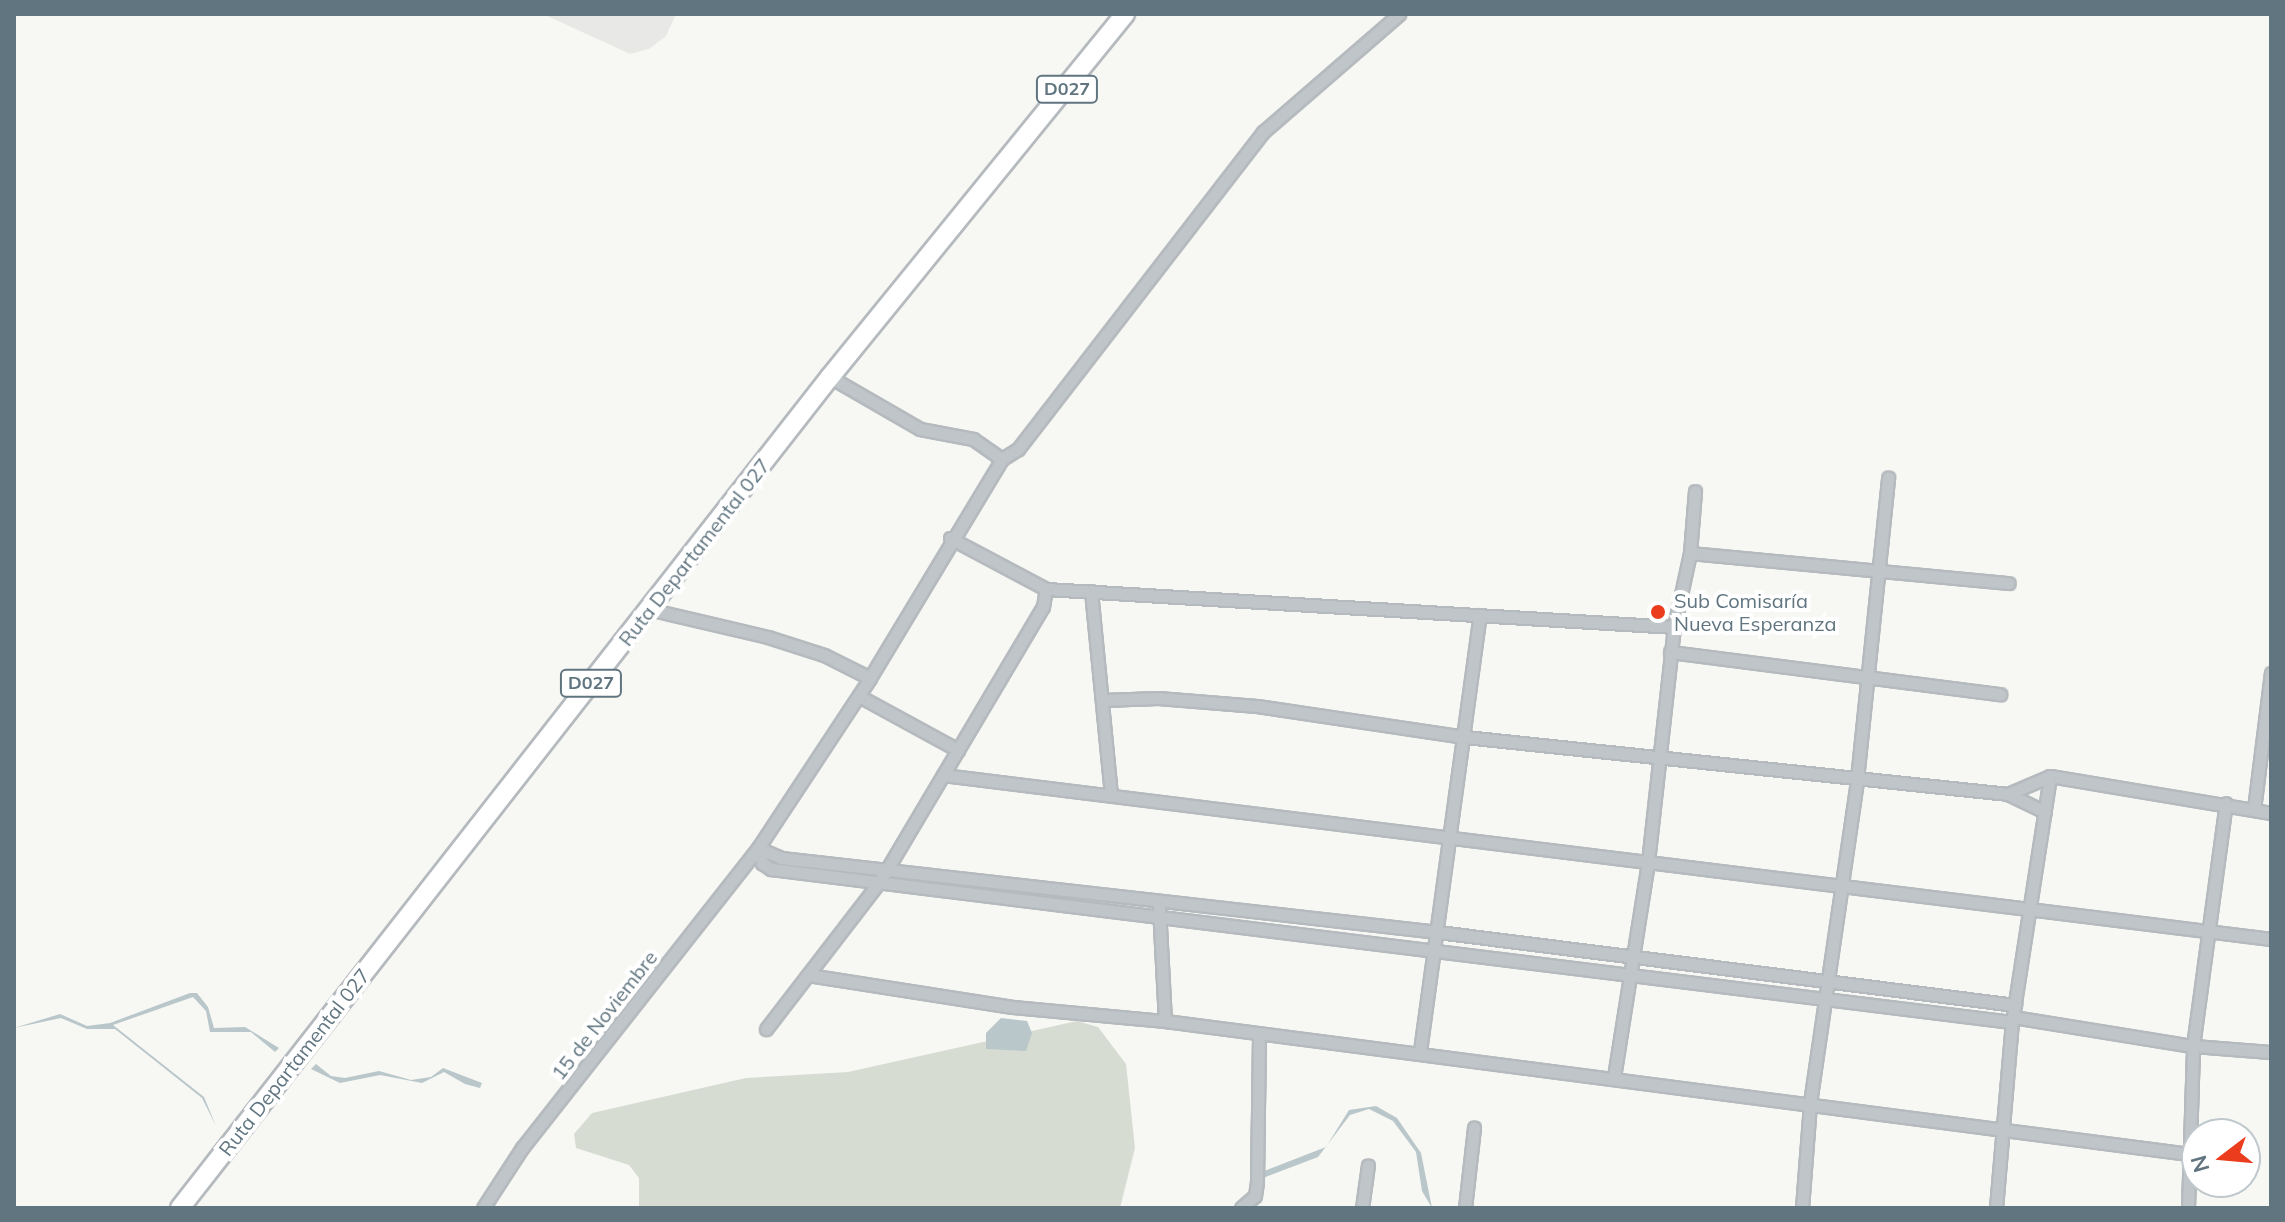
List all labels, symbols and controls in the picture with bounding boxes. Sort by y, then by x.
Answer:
road number: D027 [1035,75,1099,103]
street label: Ruta Departamental 027 [613,453,775,651]
place label: Sub Comisaría Nueva Esperanza [1674,588,1836,635]
marker: Sub Comisaría Nueva Esperanza [1649,603,1667,621]
road number: D027 [559,669,623,697]
street label: 15 de Noviembre [546,946,662,1084]
street label: Ruta Departamental 027 [213,963,375,1161]
north arrow [2181,1118,2261,1198]
text: N [2184,1152,2216,1176]

